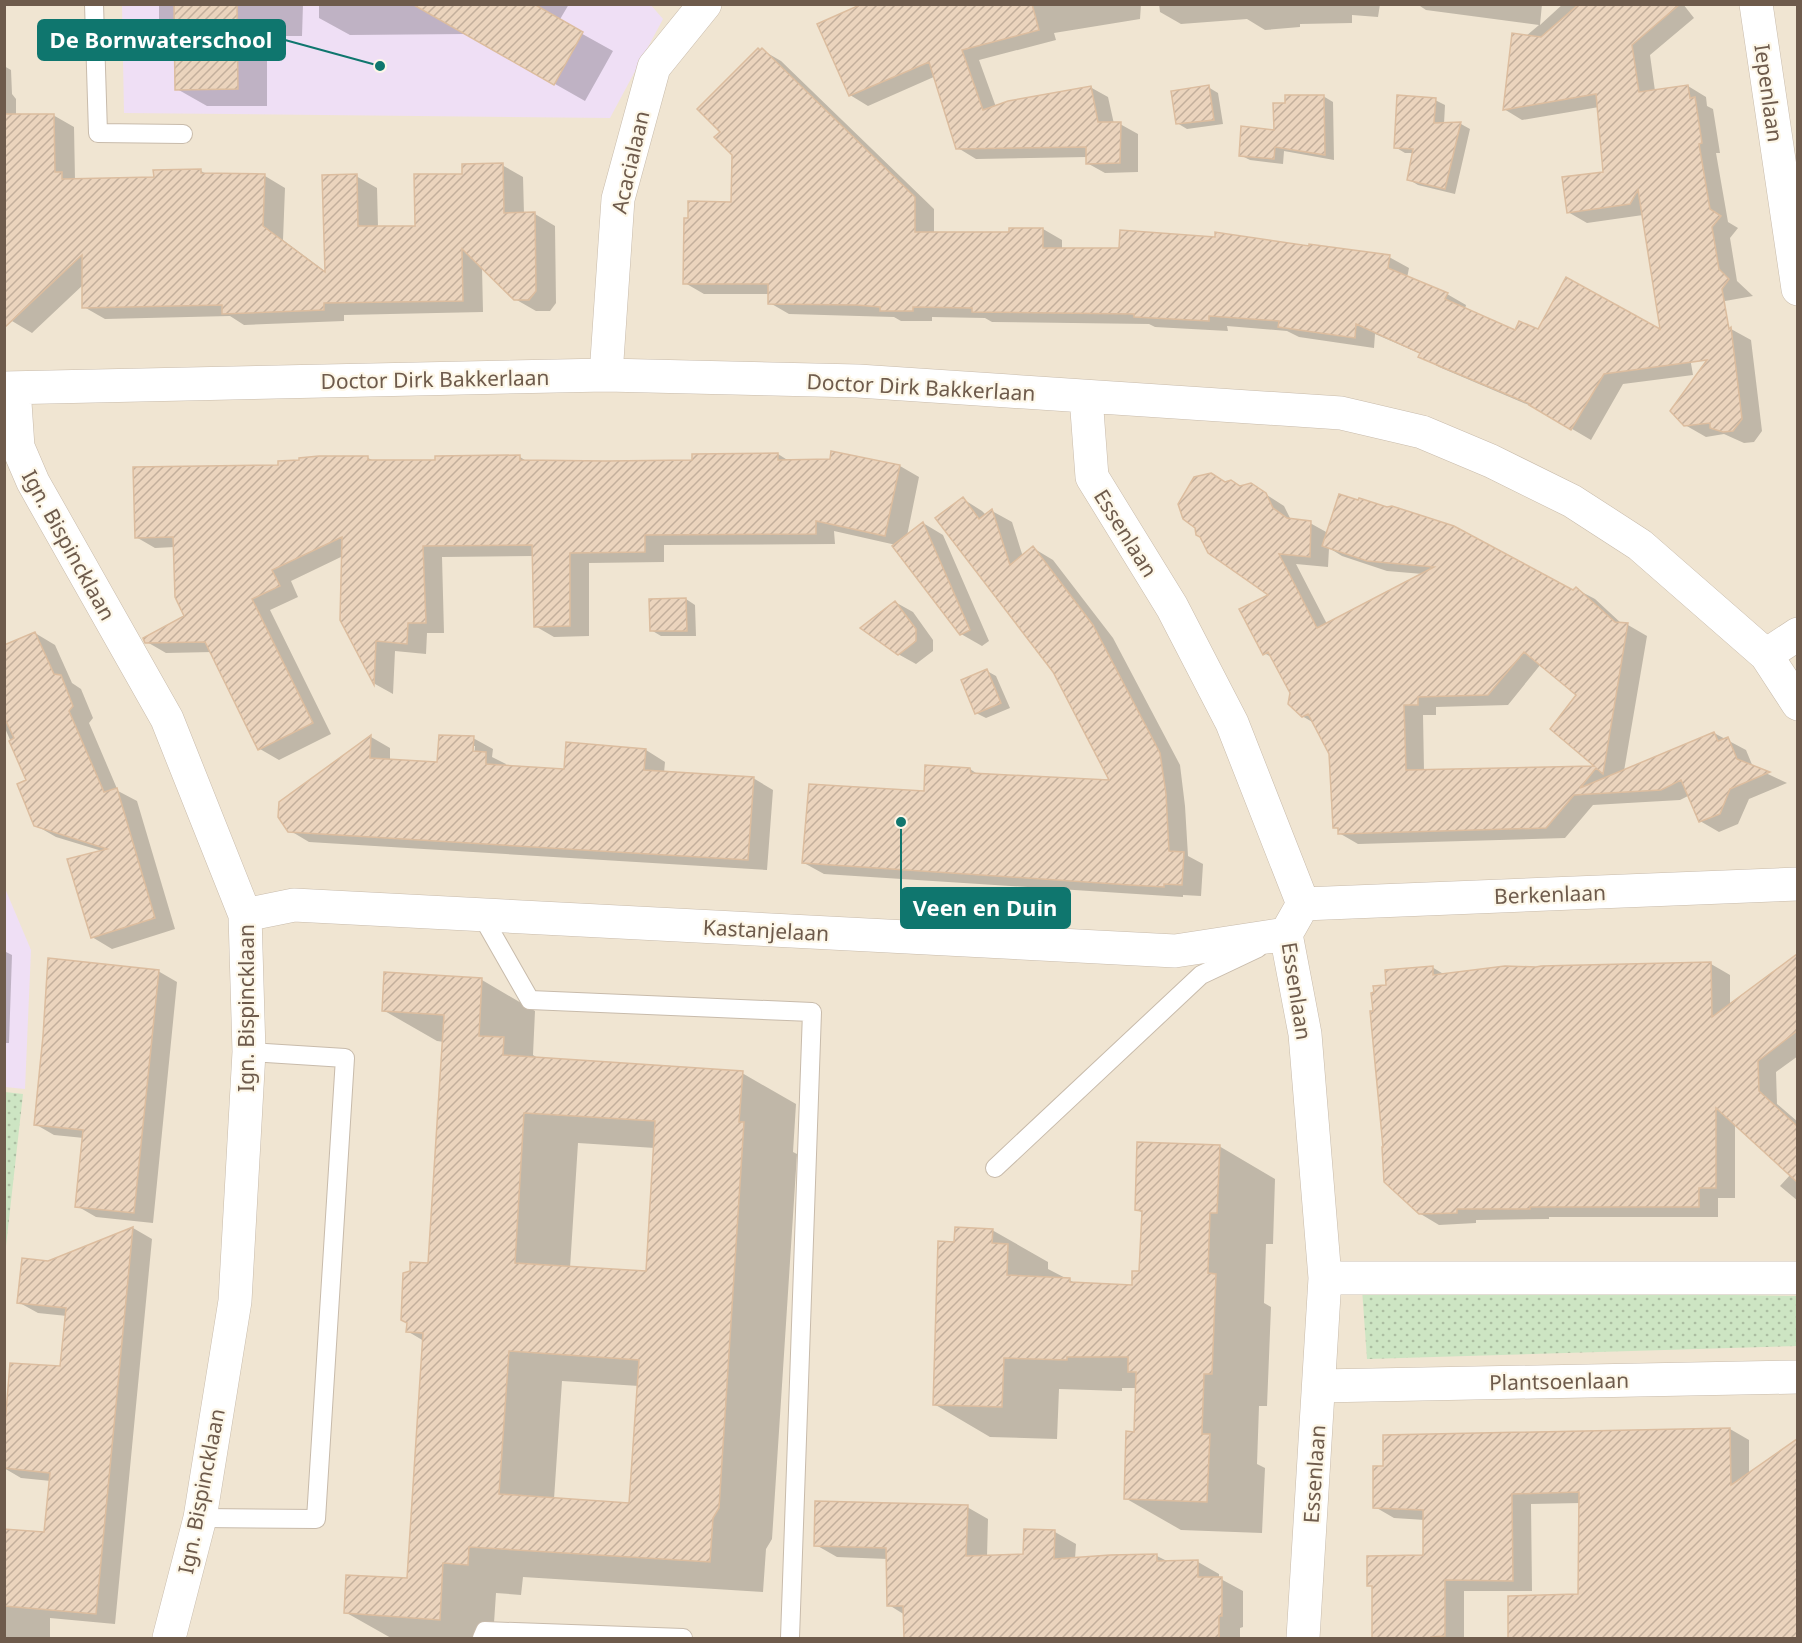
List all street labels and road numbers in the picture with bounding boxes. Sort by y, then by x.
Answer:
street label: Iepenlaan [1748,42,1790,144]
street label: Acacialaan [605,108,655,216]
street label: Doctor Dirk Bakkerlaan [320,363,550,395]
street label: Doctor Dirk Bakkerlaan [806,367,1036,407]
street label: Ign. Bispincklaan [16,465,122,625]
street label: Essenlaan [1088,484,1164,582]
street label: Berkenlaan [1493,878,1607,910]
street label: Kastanjelaan [702,913,830,947]
street label: Ign. Bispincklaan [232,924,260,1092]
street label: Essenlaan [1275,940,1319,1042]
street label: Plantsoenlaan [1489,1366,1629,1396]
street label: Ign. Bispincklaan [171,1406,231,1576]
street label: Essenlaan [1297,1424,1331,1524]

